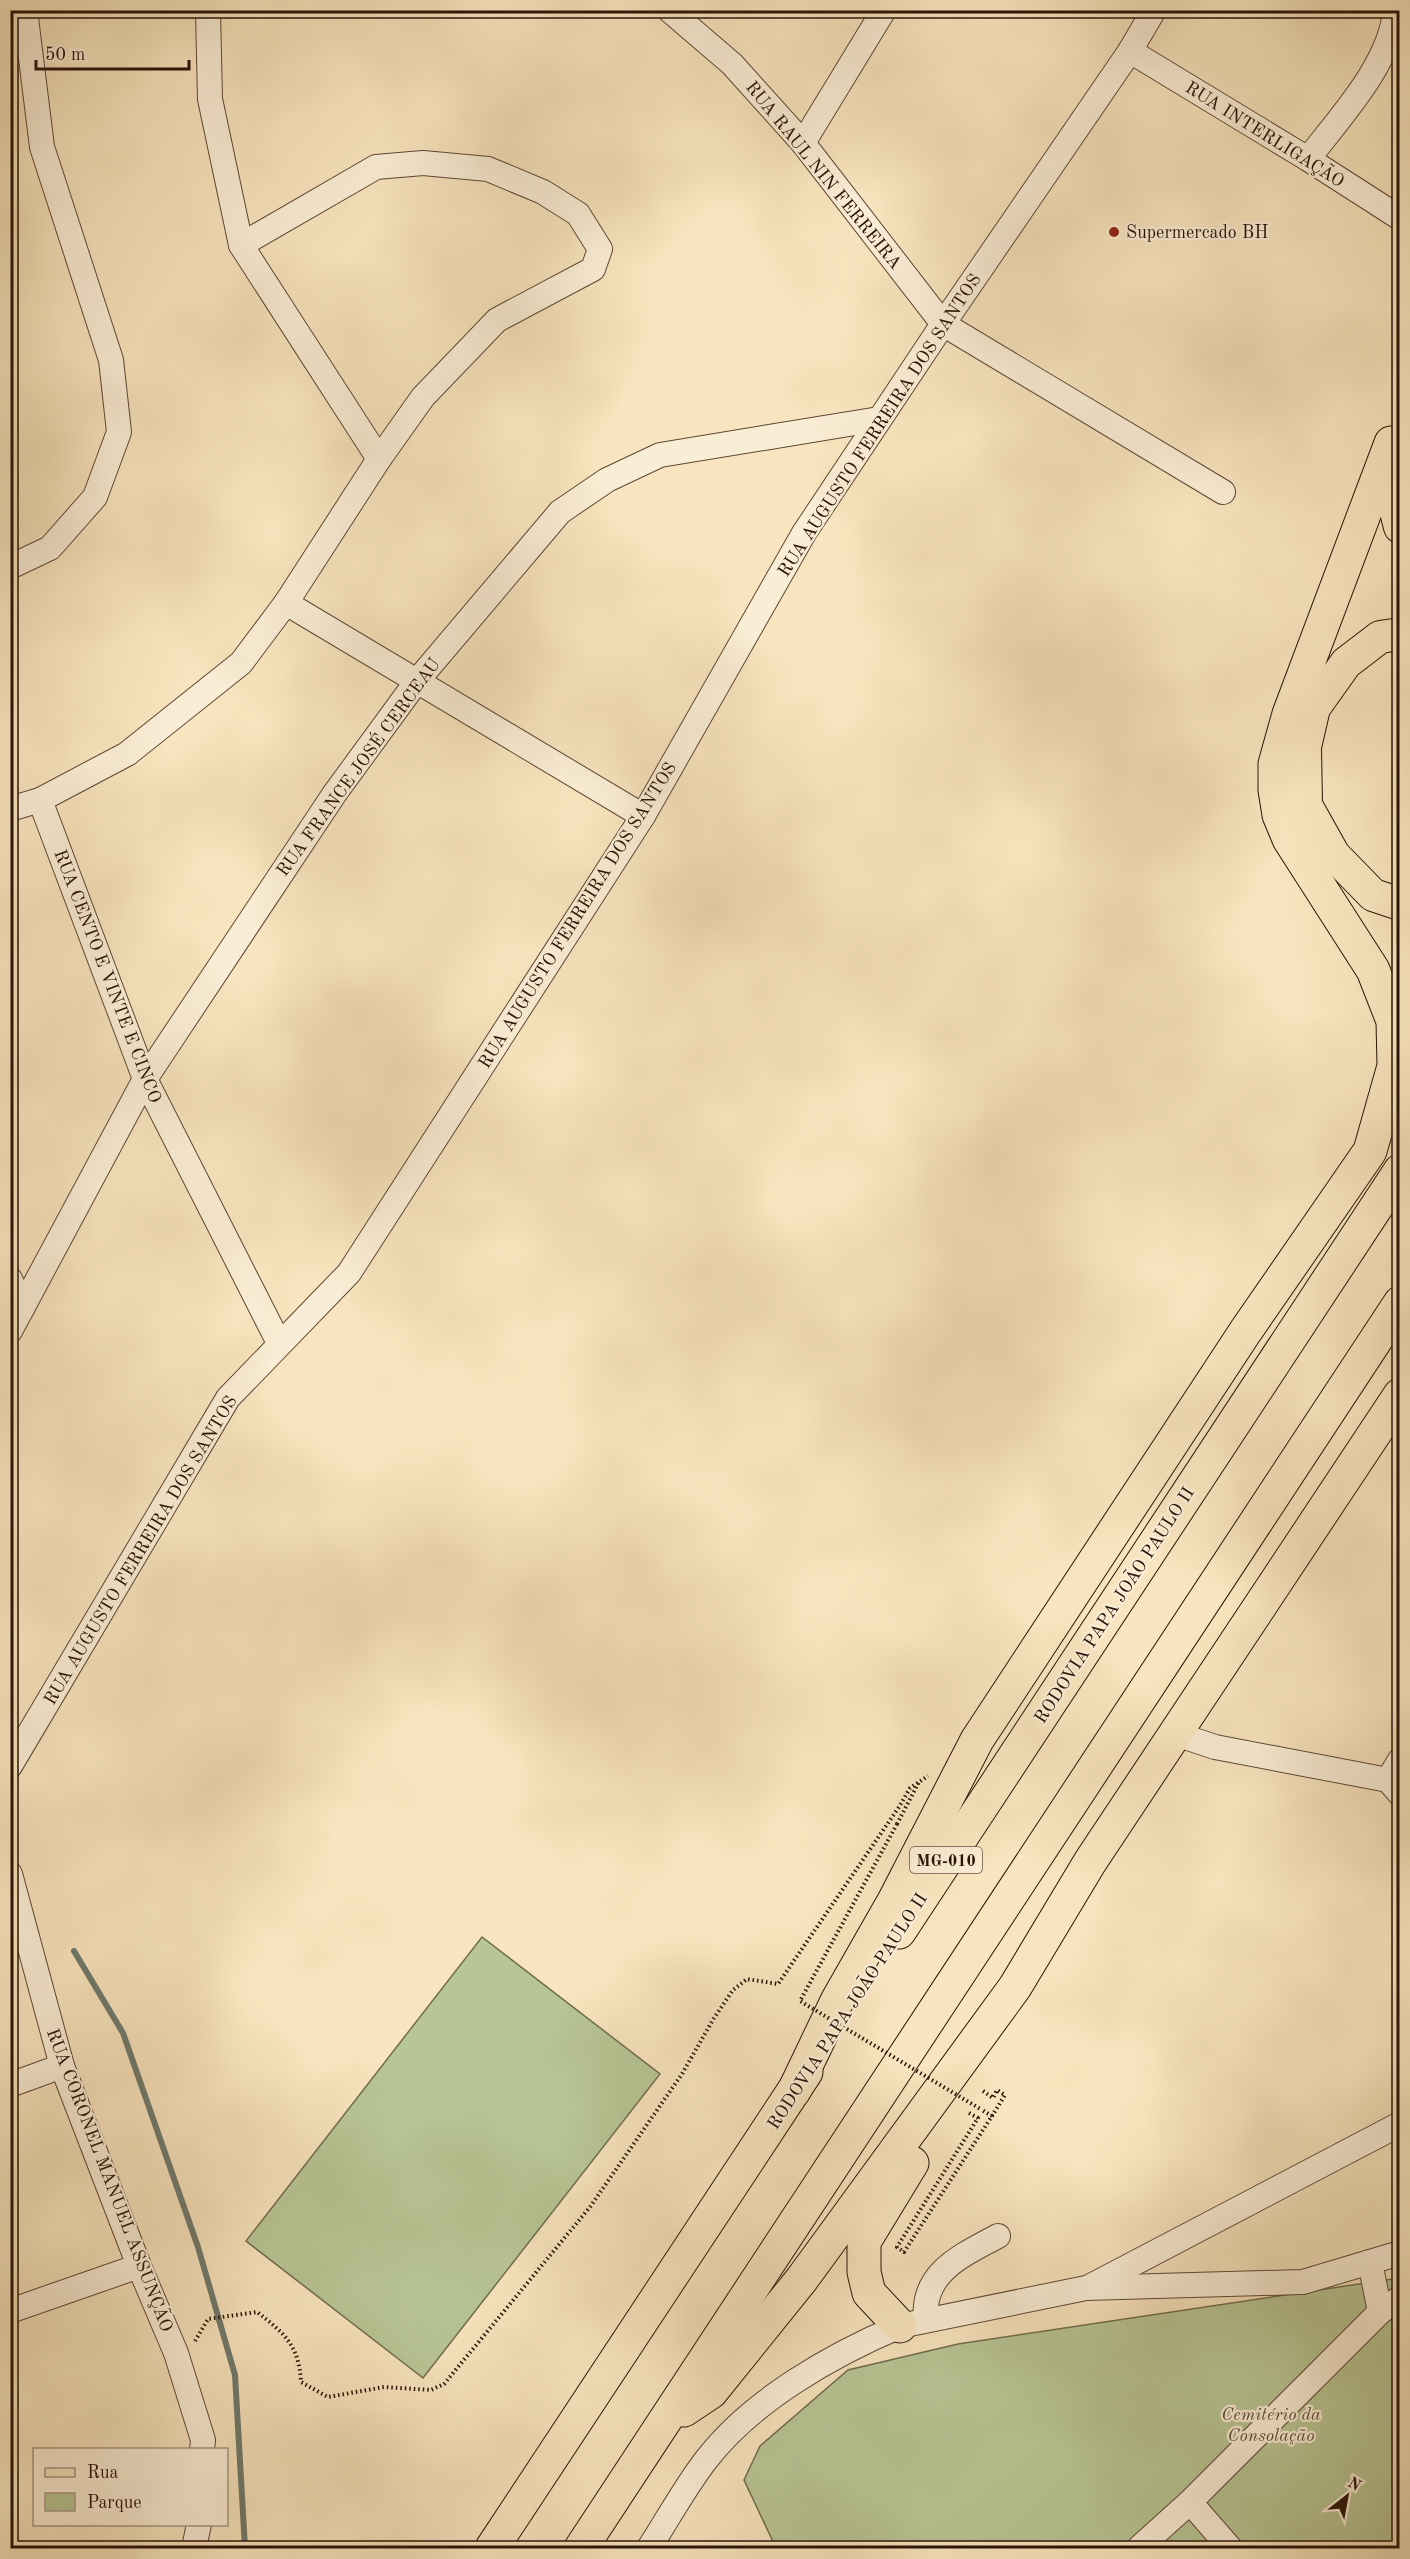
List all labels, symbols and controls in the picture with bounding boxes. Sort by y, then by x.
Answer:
scale bar [36,33,189,71]
text: 50 m [45,46,85,64]
street label: RUA INTERLIGAÇÃO [1182,75,1349,191]
street label: RUA RAUL NIN FERREIRA [742,78,905,273]
place label: Supermercado BH [1126,224,1268,242]
marker: Supermercado BH [1107,225,1121,239]
street label: RUA AUGUSTO FERREIRA DOS SANTOS [775,271,985,580]
street label: RUA FRANCE JOSÉ CERCEAU [271,653,444,880]
street label: RUA AUGUSTO FERREIRA DOS SANTOS [476,759,680,1072]
street label: RUA CENTO E VINTE E CINCO [50,847,164,1106]
street label: RUA AUGUSTO FERREIRA DOS SANTOS [41,1393,241,1708]
street label: RODOVIA PAPA JOÃO PAULO II [1028,1482,1198,1727]
road number: MG-010 [910,1847,982,1873]
street label: RODOVIA PAPA JOÃO PAULO II [761,1888,931,2133]
street label: RUA CORONEL MANUEL ASSUNÇÃO [43,2025,179,2334]
park label: Cemitério da Consolação [1221,2406,1321,2445]
legend [33,2448,228,2526]
text: Rua [87,2464,118,2482]
north arrow [1317,2466,1377,2526]
text: N [1344,2475,1364,2495]
text: Parque [87,2494,142,2512]

